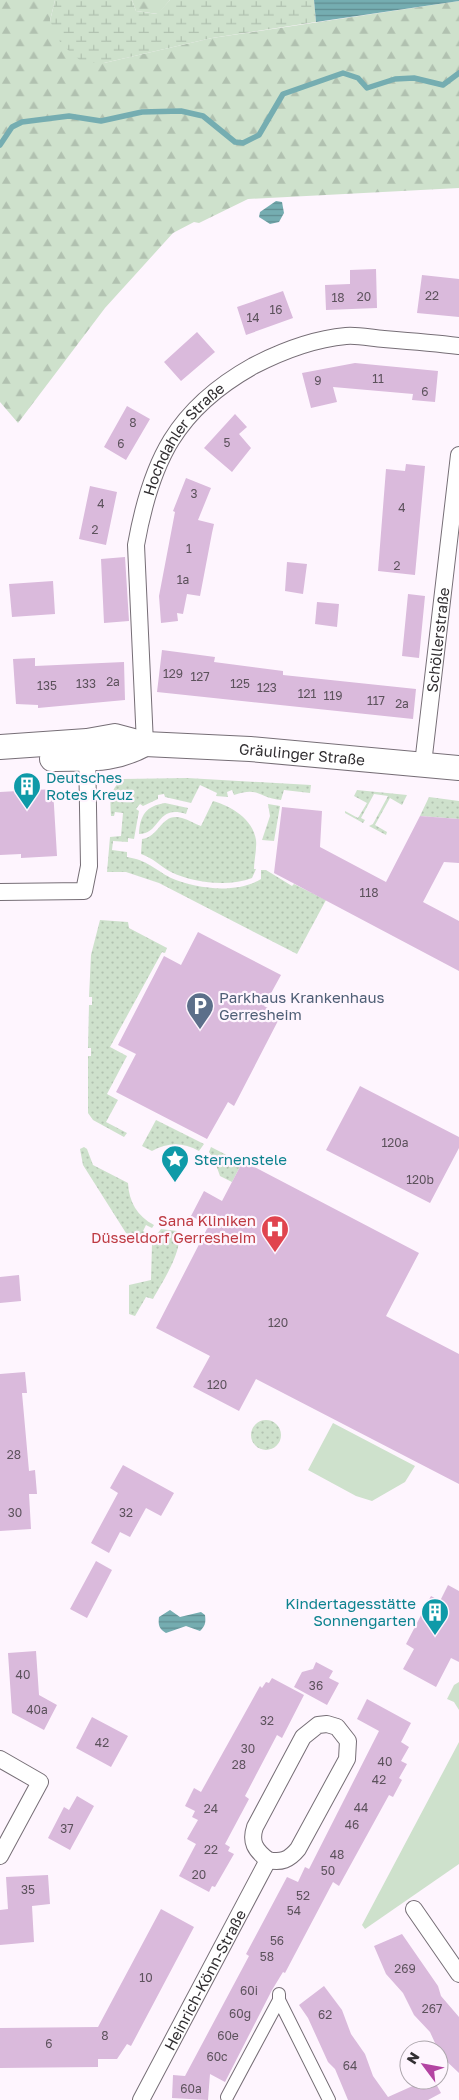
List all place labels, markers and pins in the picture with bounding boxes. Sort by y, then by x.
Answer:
place label: Deutsches Rotes Kreuz [46,768,133,803]
building icon: Deutsches Rotes Kreuz [12,771,42,810]
place label: Parkhaus Krankenhaus Gerresheim [219,988,385,1023]
parking icon: Parkhaus Krankenhaus Gerresheim [185,991,215,1030]
place icon: Sternenstele [160,1144,190,1183]
place label: Sternenstele [194,1150,287,1168]
place label: Sana Kliniken Düsseldorf Gerresheim [91,1211,256,1246]
hospital icon: Sana Kliniken Düsseldorf Gerresheim [260,1214,290,1253]
place label: Kindertagesstätte Sonnengarten [285,1594,416,1629]
building icon: Kindertagesstätte Sonnengarten [420,1597,450,1636]

